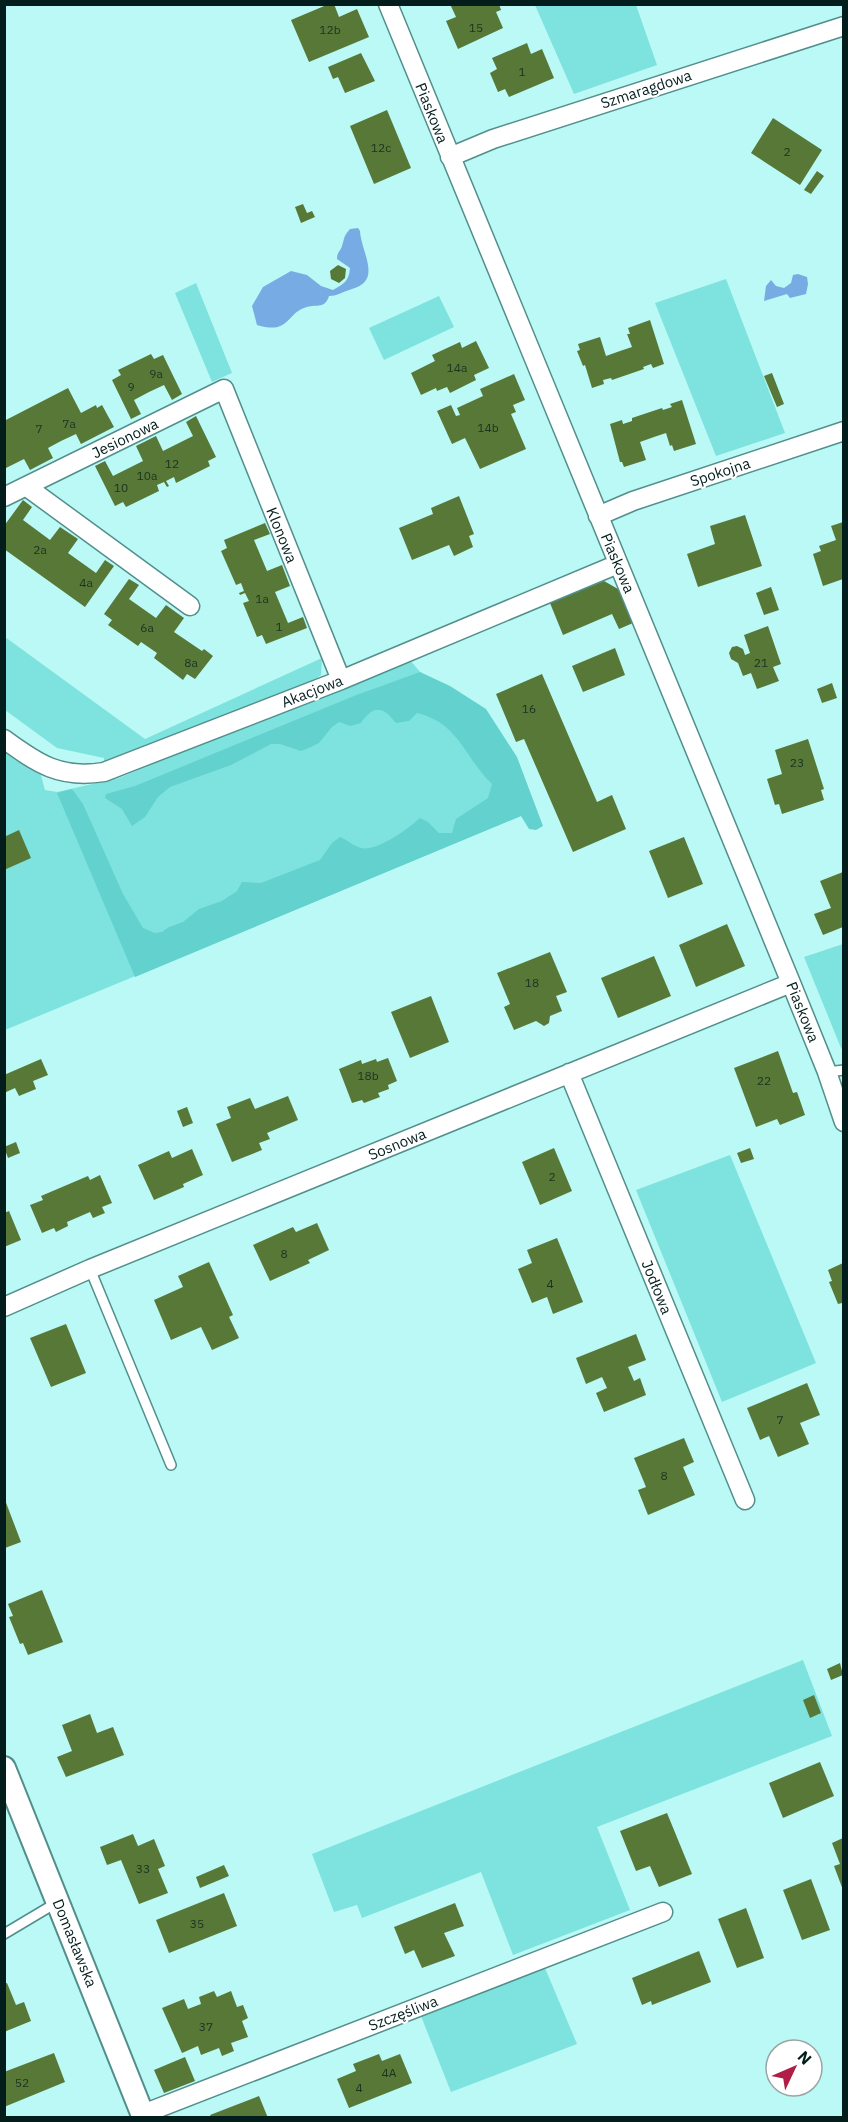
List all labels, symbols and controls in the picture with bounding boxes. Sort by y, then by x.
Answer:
house number: 15 [469,20,483,35]
house number: 12b [319,22,341,37]
house number: 1 [518,64,526,79]
street label: Szmaragdowa [598,65,694,113]
street label: Piaskowa [411,80,453,146]
house number: 12c [371,140,391,155]
house number: 2 [783,144,791,159]
house number: 14a [447,360,468,375]
house number: 9a [149,366,163,381]
house number: 9 [127,379,135,394]
street label: Jesionowa [89,414,161,462]
house number: 7a [62,416,76,431]
house number: 14b [477,420,499,435]
house number: 7 [35,421,43,436]
street label: Spokojna [688,453,752,491]
house number: 12 [165,456,179,471]
house number: 10a [137,468,158,483]
house number: 10 [114,480,128,495]
street label: Klonowa [262,504,302,566]
street label: Piaskowa [597,530,639,596]
house number: 2a [33,542,47,557]
house number: 4a [79,575,93,590]
house number: 1a [255,591,269,606]
house number: 1 [275,619,283,634]
house number: 6a [140,620,154,635]
house number: 8a [184,655,198,670]
house number: 21 [754,655,768,670]
street label: Akacjowa [278,671,346,711]
house number: 16 [522,701,536,716]
house number: 23 [790,755,804,770]
house number: 18 [525,975,539,990]
street label: Piaskowa [782,979,824,1045]
house number: 18b [357,1068,379,1083]
house number: 22 [757,1073,771,1088]
street label: Sosnowa [365,1124,429,1164]
house number: 2 [548,1169,556,1184]
house number: 8 [280,1246,288,1261]
street label: Jodłowa [638,1257,676,1317]
house number: 4 [546,1276,554,1291]
house number: 7 [776,1412,784,1427]
house number: 8 [660,1468,668,1483]
house number: 33 [136,1861,150,1876]
street label: Domasławska [49,1896,101,1990]
house number: 35 [190,1916,204,1931]
street label: Szczęśliwa [366,1991,440,2035]
house number: 37 [199,2019,213,2034]
north arrow [764,2038,824,2098]
text: N [794,2046,816,2069]
house number: 4A [382,2065,397,2080]
house number: 52 [15,2075,29,2090]
house number: 4 [355,2080,363,2095]

